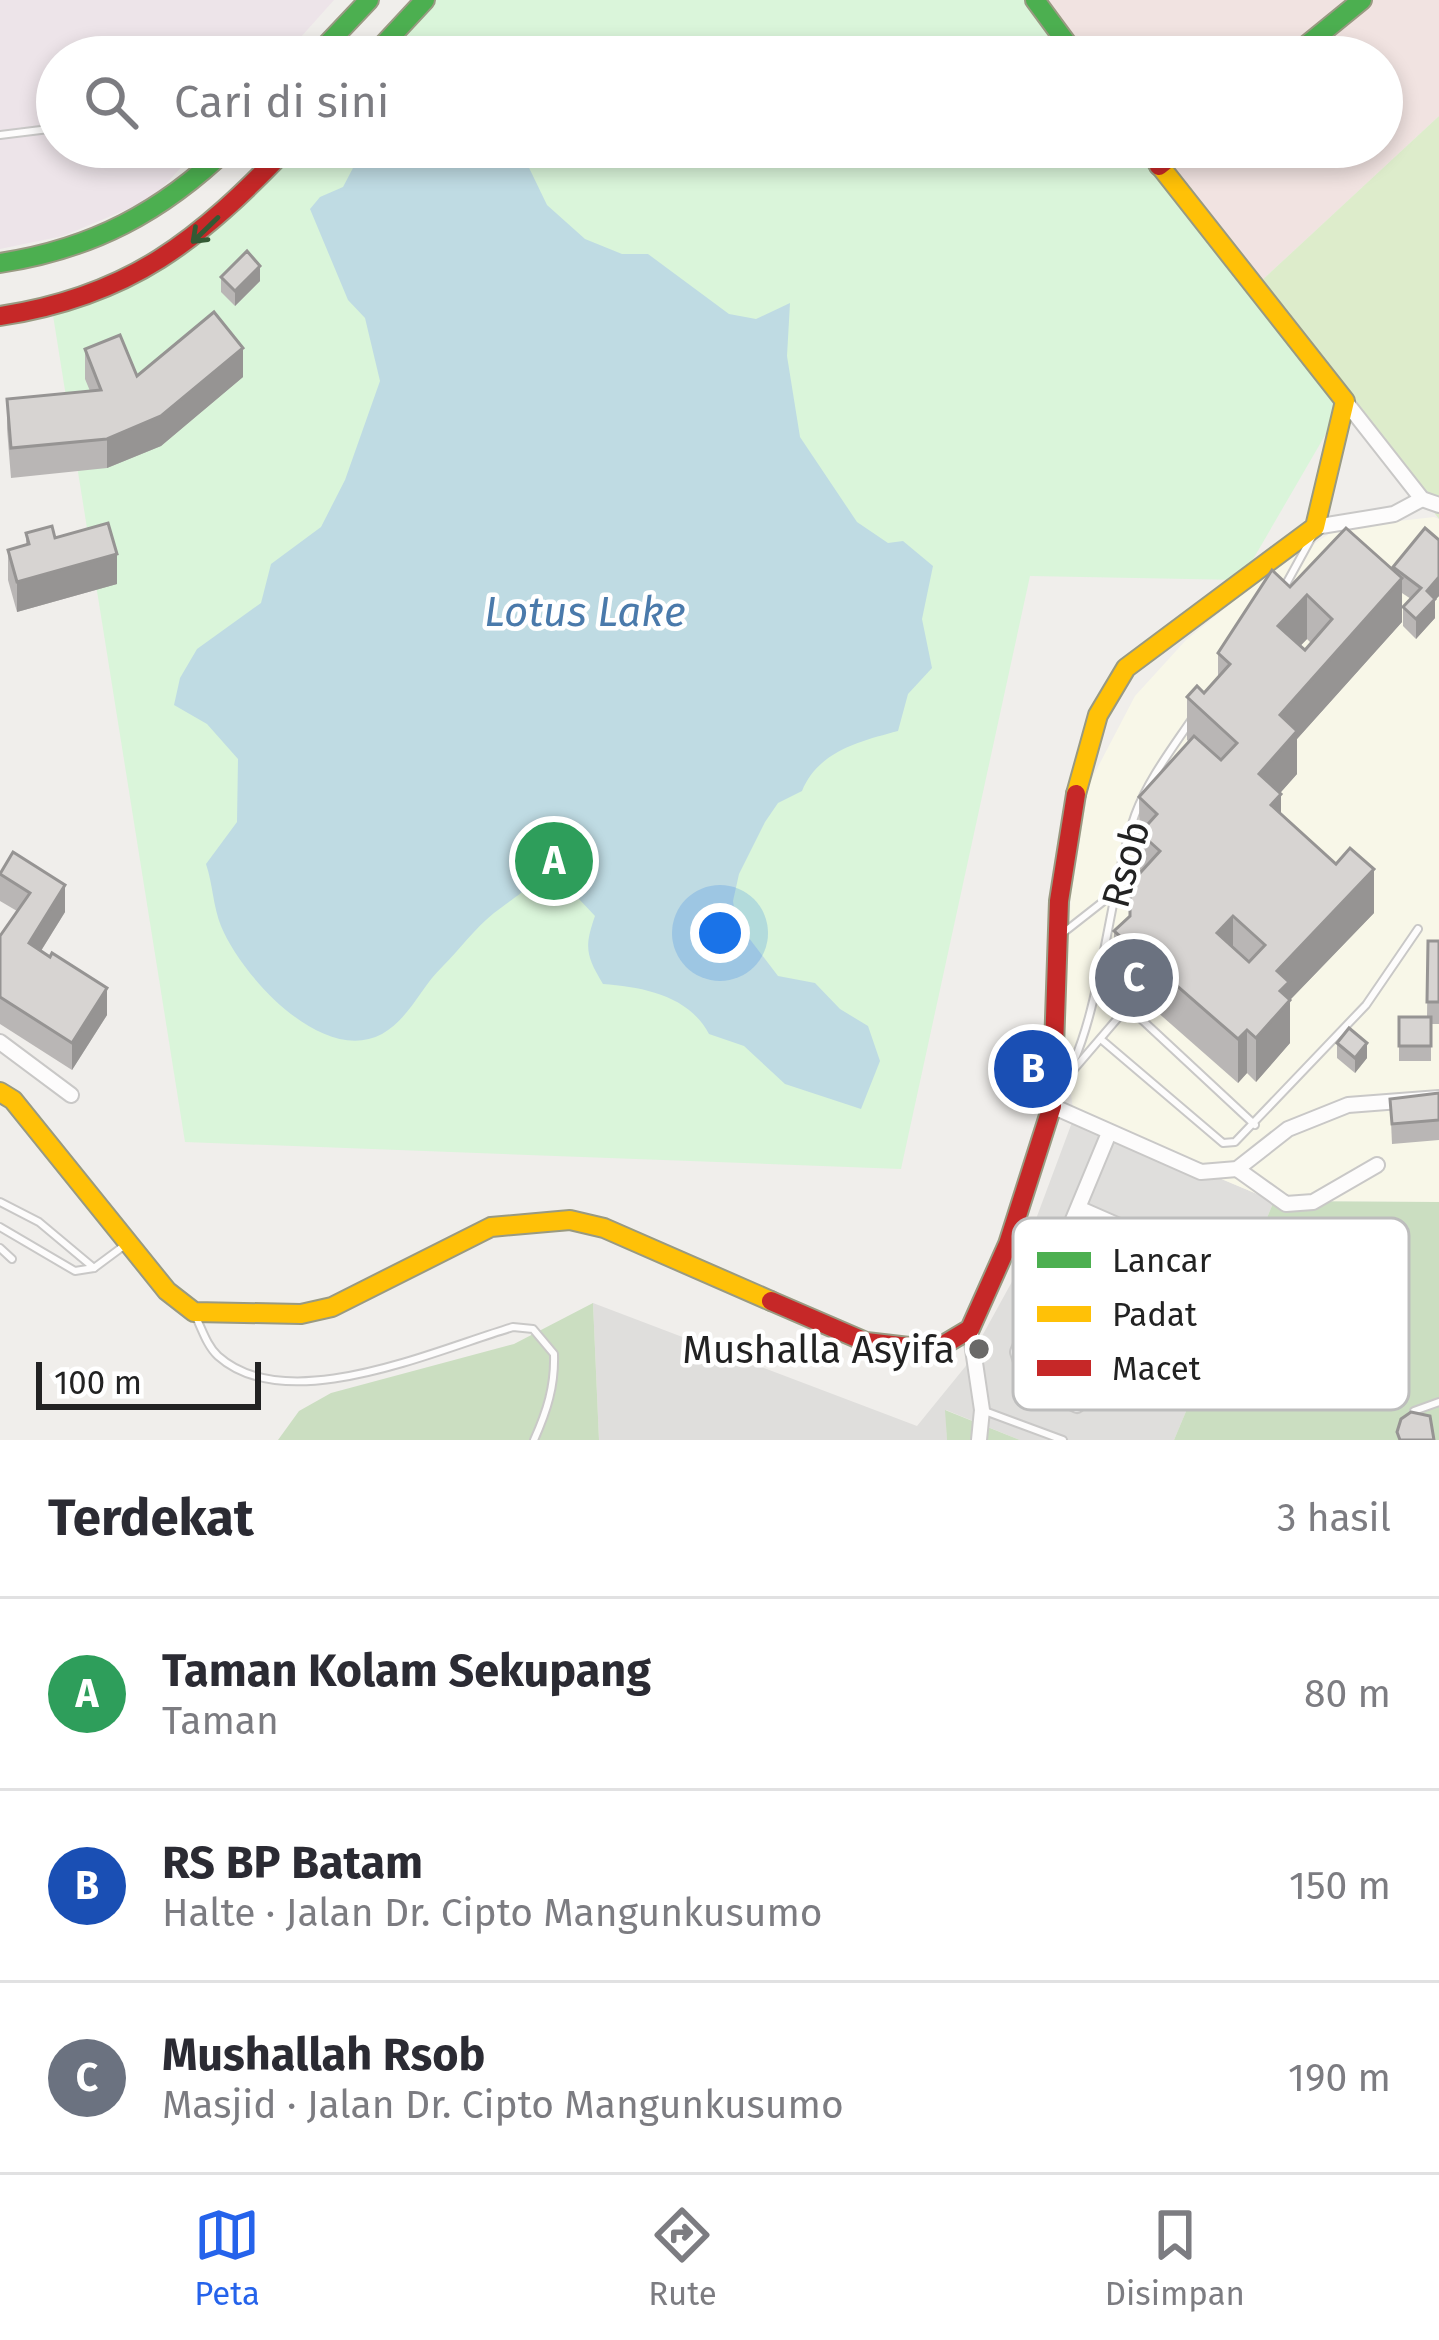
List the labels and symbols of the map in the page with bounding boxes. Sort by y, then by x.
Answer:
one-way arrow [191,215,220,244]
water label: Lotus Lake [484,587,686,637]
pin: A [515,816,593,906]
street label: Rsob [1092,816,1160,913]
your location [690,903,750,963]
pin: C [1095,933,1173,1023]
pin: B [994,1024,1072,1114]
legend [1013,1218,1409,1410]
text: Lancar [1112,1241,1212,1281]
text: Padat [1112,1295,1197,1335]
place label: Mushalla Asyifa [682,1327,955,1373]
marker: Mushalla Asyifa [966,1336,992,1362]
text: Macet [1112,1349,1201,1389]
scale bar [36,1356,261,1409]

